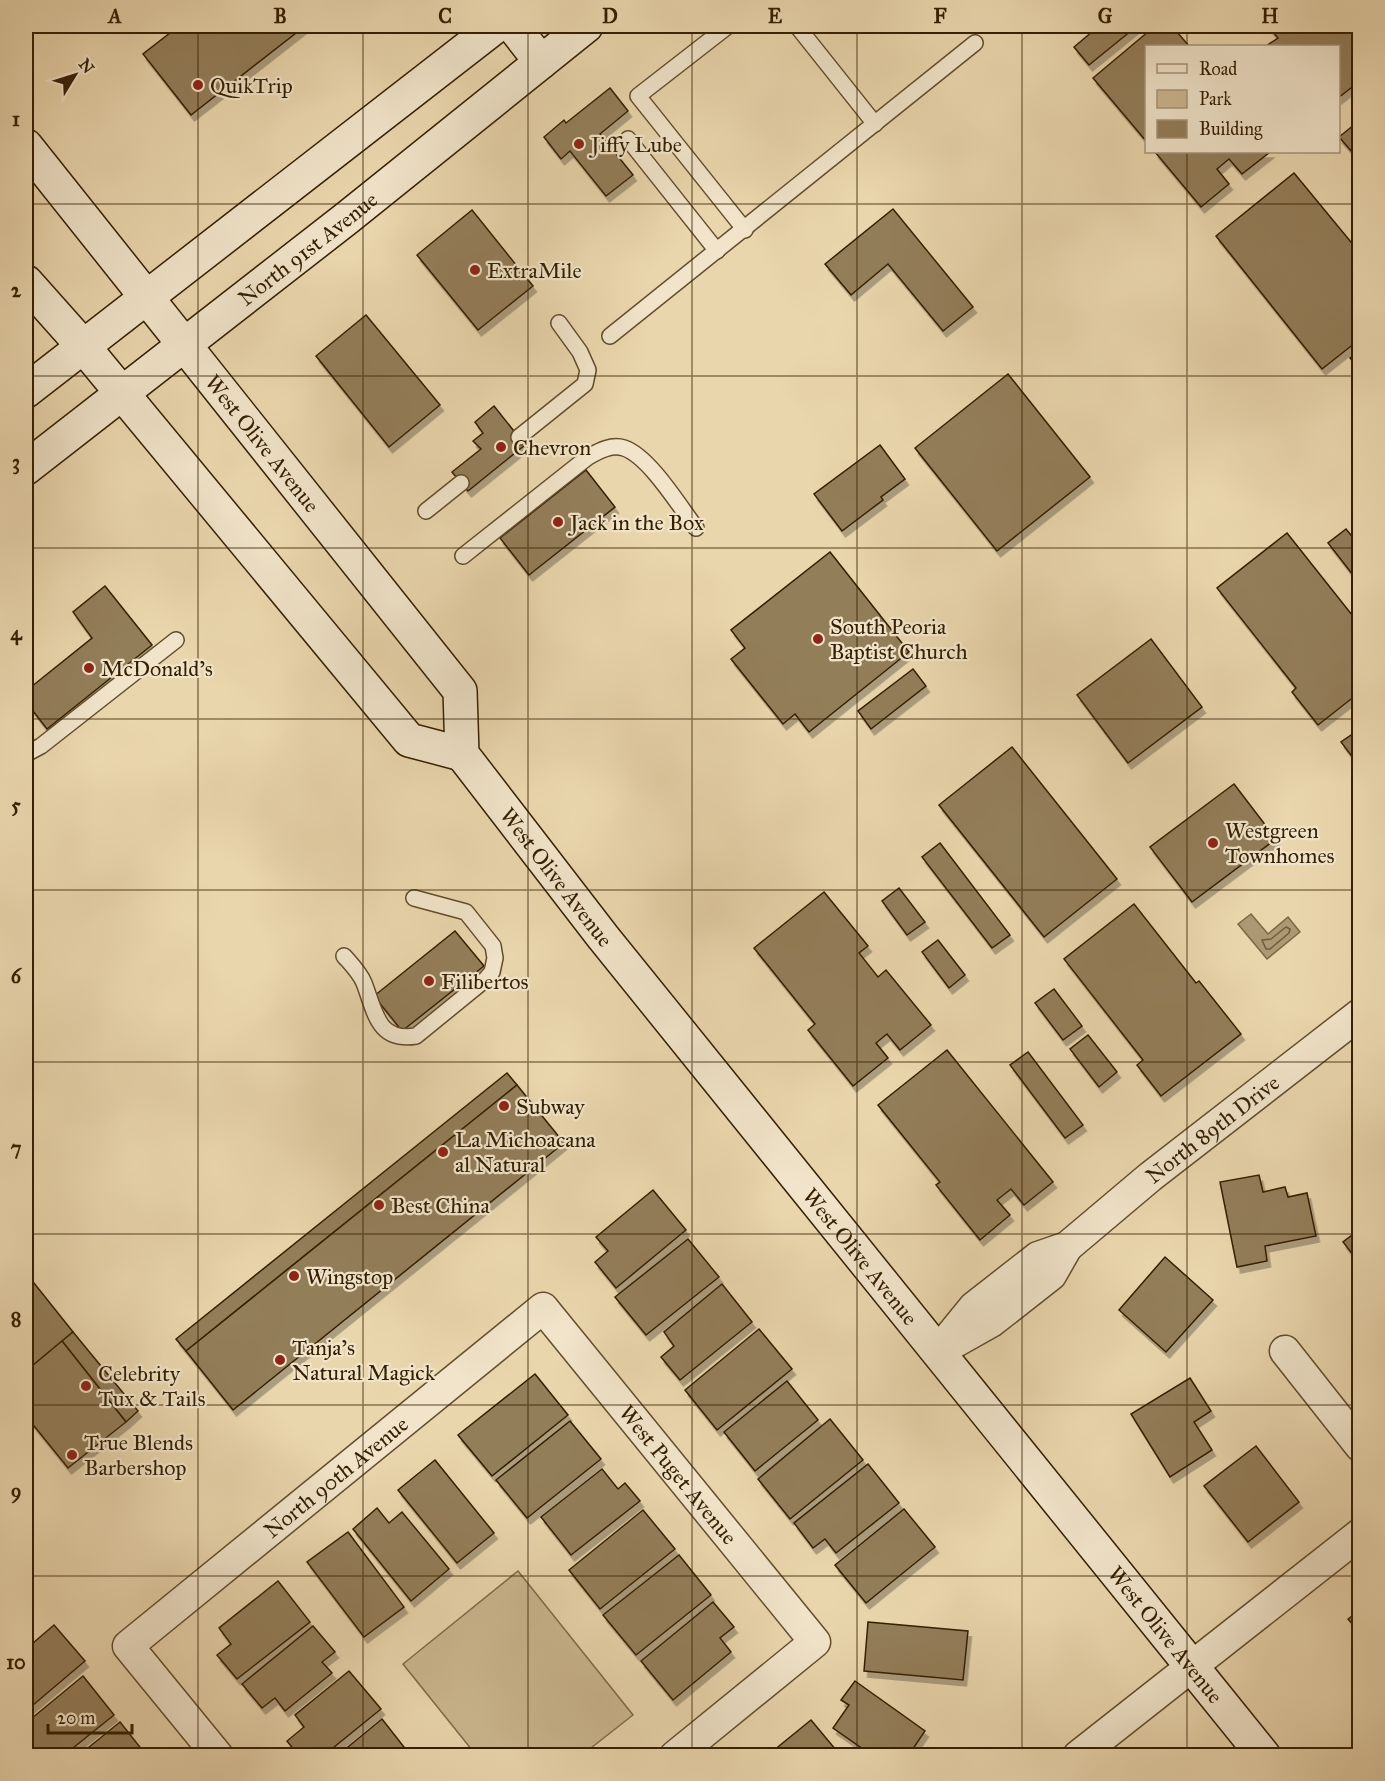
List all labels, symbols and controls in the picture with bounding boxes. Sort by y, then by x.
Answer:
text: A [106,4,122,28]
text: B [273,4,287,28]
text: C [438,4,452,28]
text: D [602,4,618,28]
text: E [768,4,783,28]
text: F [933,4,947,28]
text: G [1098,4,1113,28]
text: H [1261,4,1279,28]
north arrow [45,45,105,105]
legend [1145,45,1340,153]
text: N [75,55,98,78]
text: Road [1199,58,1237,80]
place label: QuikTrip [210,72,293,99]
marker: QuikTrip [191,78,205,92]
text: Park [1199,88,1232,110]
text: 1 [12,107,20,131]
text: Building [1199,118,1263,141]
place label: Jiffy Lube [589,131,682,158]
marker: Jiffy Lube [572,137,586,151]
street label: North 91st Avenue [233,186,383,312]
place label: ExtraMile [487,257,582,284]
marker: ExtraMile [468,263,482,277]
text: 2 [11,278,22,302]
street label: West Olive Avenue [199,369,325,518]
place label: Chevron [513,434,591,461]
marker: Chevron [494,440,508,454]
text: 3 [12,450,20,475]
place label: Jack in the Box [568,509,704,536]
marker: Jack in the Box [551,515,565,529]
place label: South Peoria Baptist Church [830,613,968,665]
text: 4 [10,621,22,646]
marker: South Peoria Baptist Church [811,632,825,646]
place label: McDonald's [101,655,213,682]
marker: McDonald's [82,661,96,675]
text: 5 [11,793,21,817]
street label: West Olive Avenue [494,802,618,952]
place label: Westgreen Townhomes [1225,817,1335,869]
marker: Westgreen Townhomes [1206,836,1220,850]
text: 6 [11,964,23,988]
place label: Filibertos [441,968,529,995]
marker: Filibertos [422,974,436,988]
street label: North 89th Drive [1140,1069,1285,1189]
place label: Subway [516,1093,585,1120]
marker: Subway [497,1099,511,1113]
place label: La Michoacana al Natural [455,1126,596,1178]
text: 7 [11,1136,22,1160]
marker: La Michoacana al Natural [436,1145,450,1159]
street label: West Olive Avenue [797,1182,924,1331]
place label: Best China [391,1192,490,1219]
marker: Best China [372,1198,386,1212]
place label: Wingstop [306,1263,393,1290]
marker: Wingstop [287,1269,301,1283]
text: 8 [11,1307,21,1331]
place label: Tanja's Natural Magick [292,1334,436,1386]
marker: Tanja's Natural Magick [273,1353,287,1367]
place label: Celebrity Tux & Tails [98,1360,205,1412]
marker: Celebrity Tux & Tails [79,1379,93,1393]
street label: West Puget Avenue [613,1399,743,1550]
street label: North 90th Avenue [258,1411,414,1544]
place label: True Blends Barbershop [84,1429,193,1481]
marker: True Blends Barbershop [65,1448,79,1462]
text: 9 [11,1479,21,1504]
street label: West Olive Avenue [1102,1561,1229,1709]
text: 10 [6,1650,26,1674]
scale bar [48,1697,132,1735]
text: 20 m [57,1707,95,1729]

